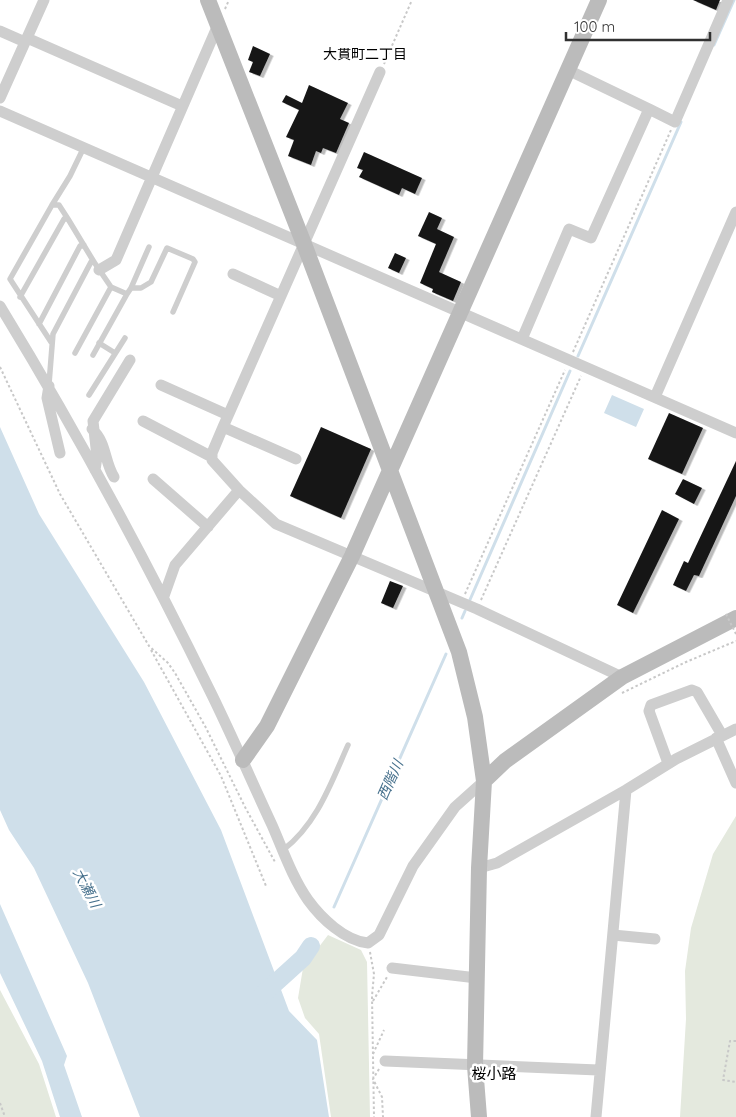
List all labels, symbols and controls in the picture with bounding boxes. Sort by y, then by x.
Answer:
scale bar [566,10,710,42]
text: 100 m [574,17,615,36]
district label: 大貫町二丁目 [323,45,407,63]
water label: 西階川 [373,755,408,803]
water label: 大瀬川 [69,865,106,913]
district label: 桜小路 [471,1064,517,1083]

